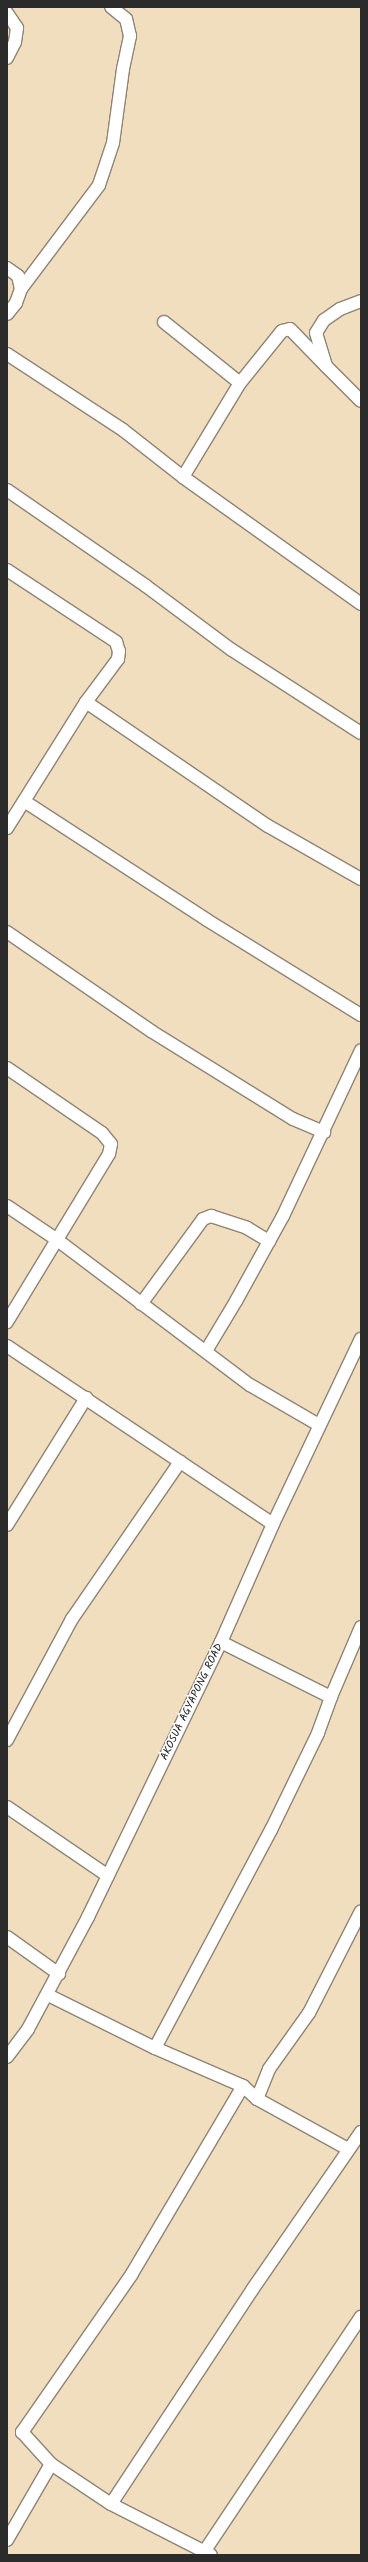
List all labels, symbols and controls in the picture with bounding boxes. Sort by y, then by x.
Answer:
street label: AKOSUA AGYAPONG ROAD [158,1642,226,1762]

